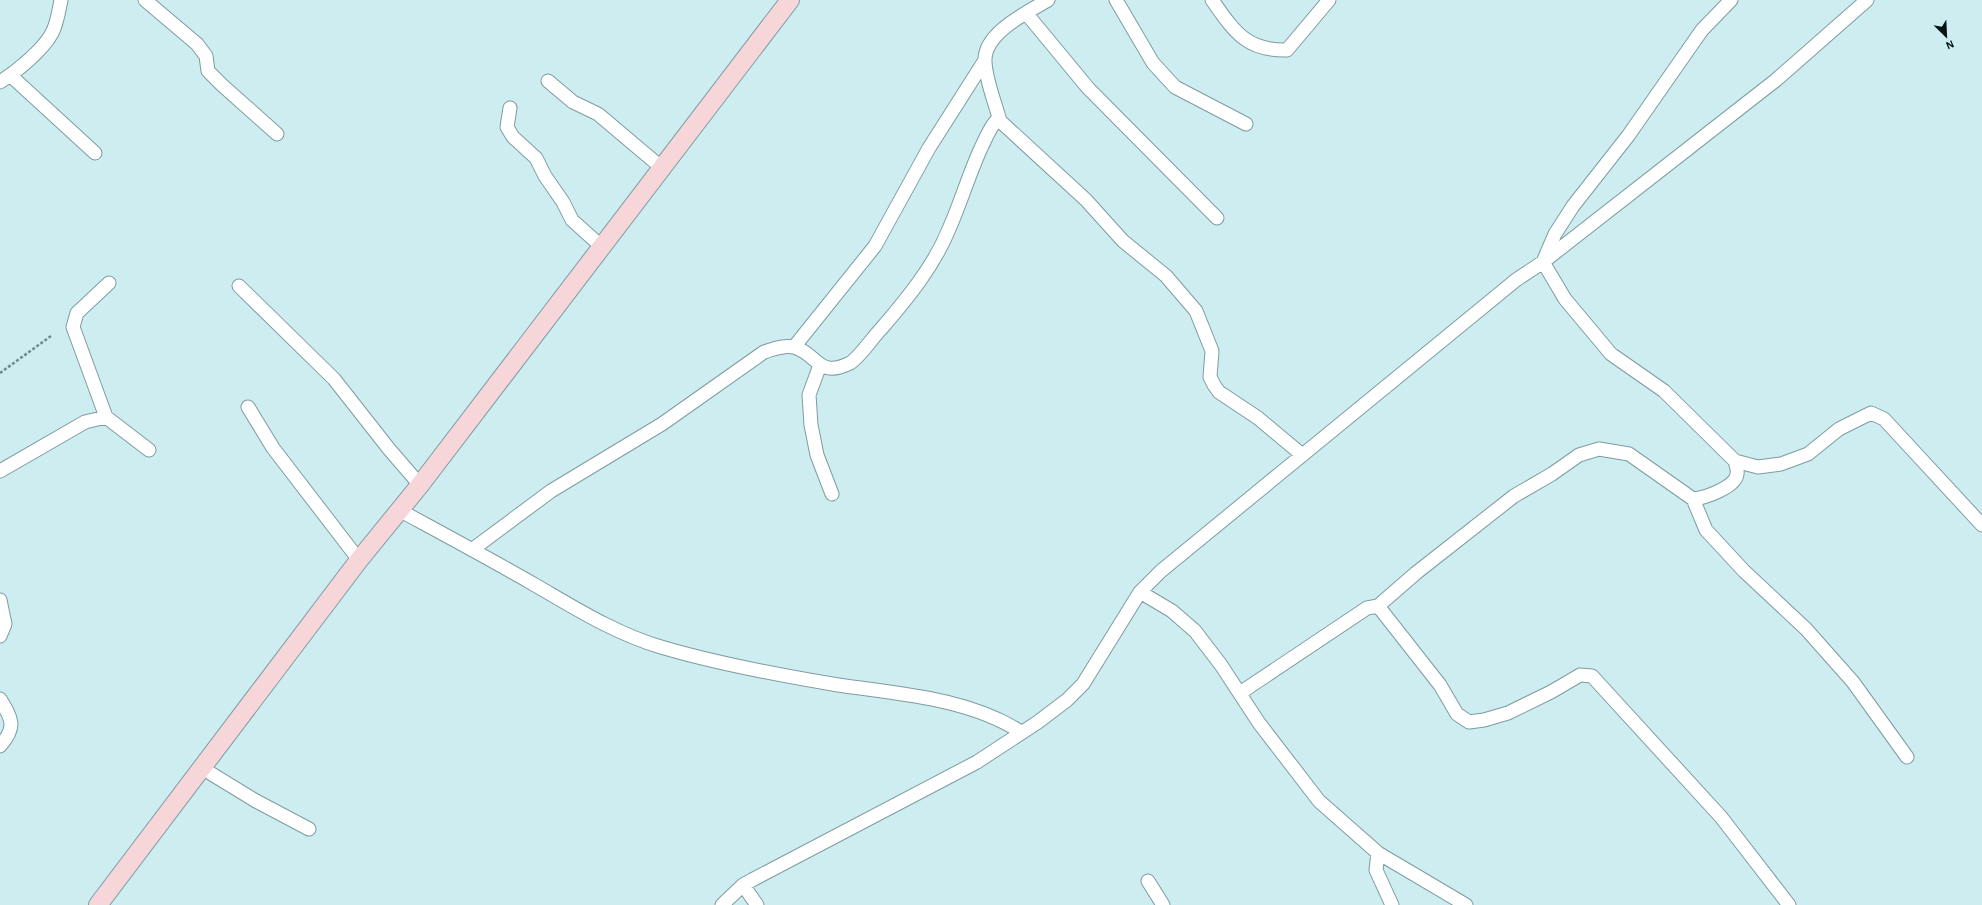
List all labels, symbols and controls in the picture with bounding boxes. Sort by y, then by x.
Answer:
north arrow [1926,16,1966,56]
text: N [1944,38,1956,51]

